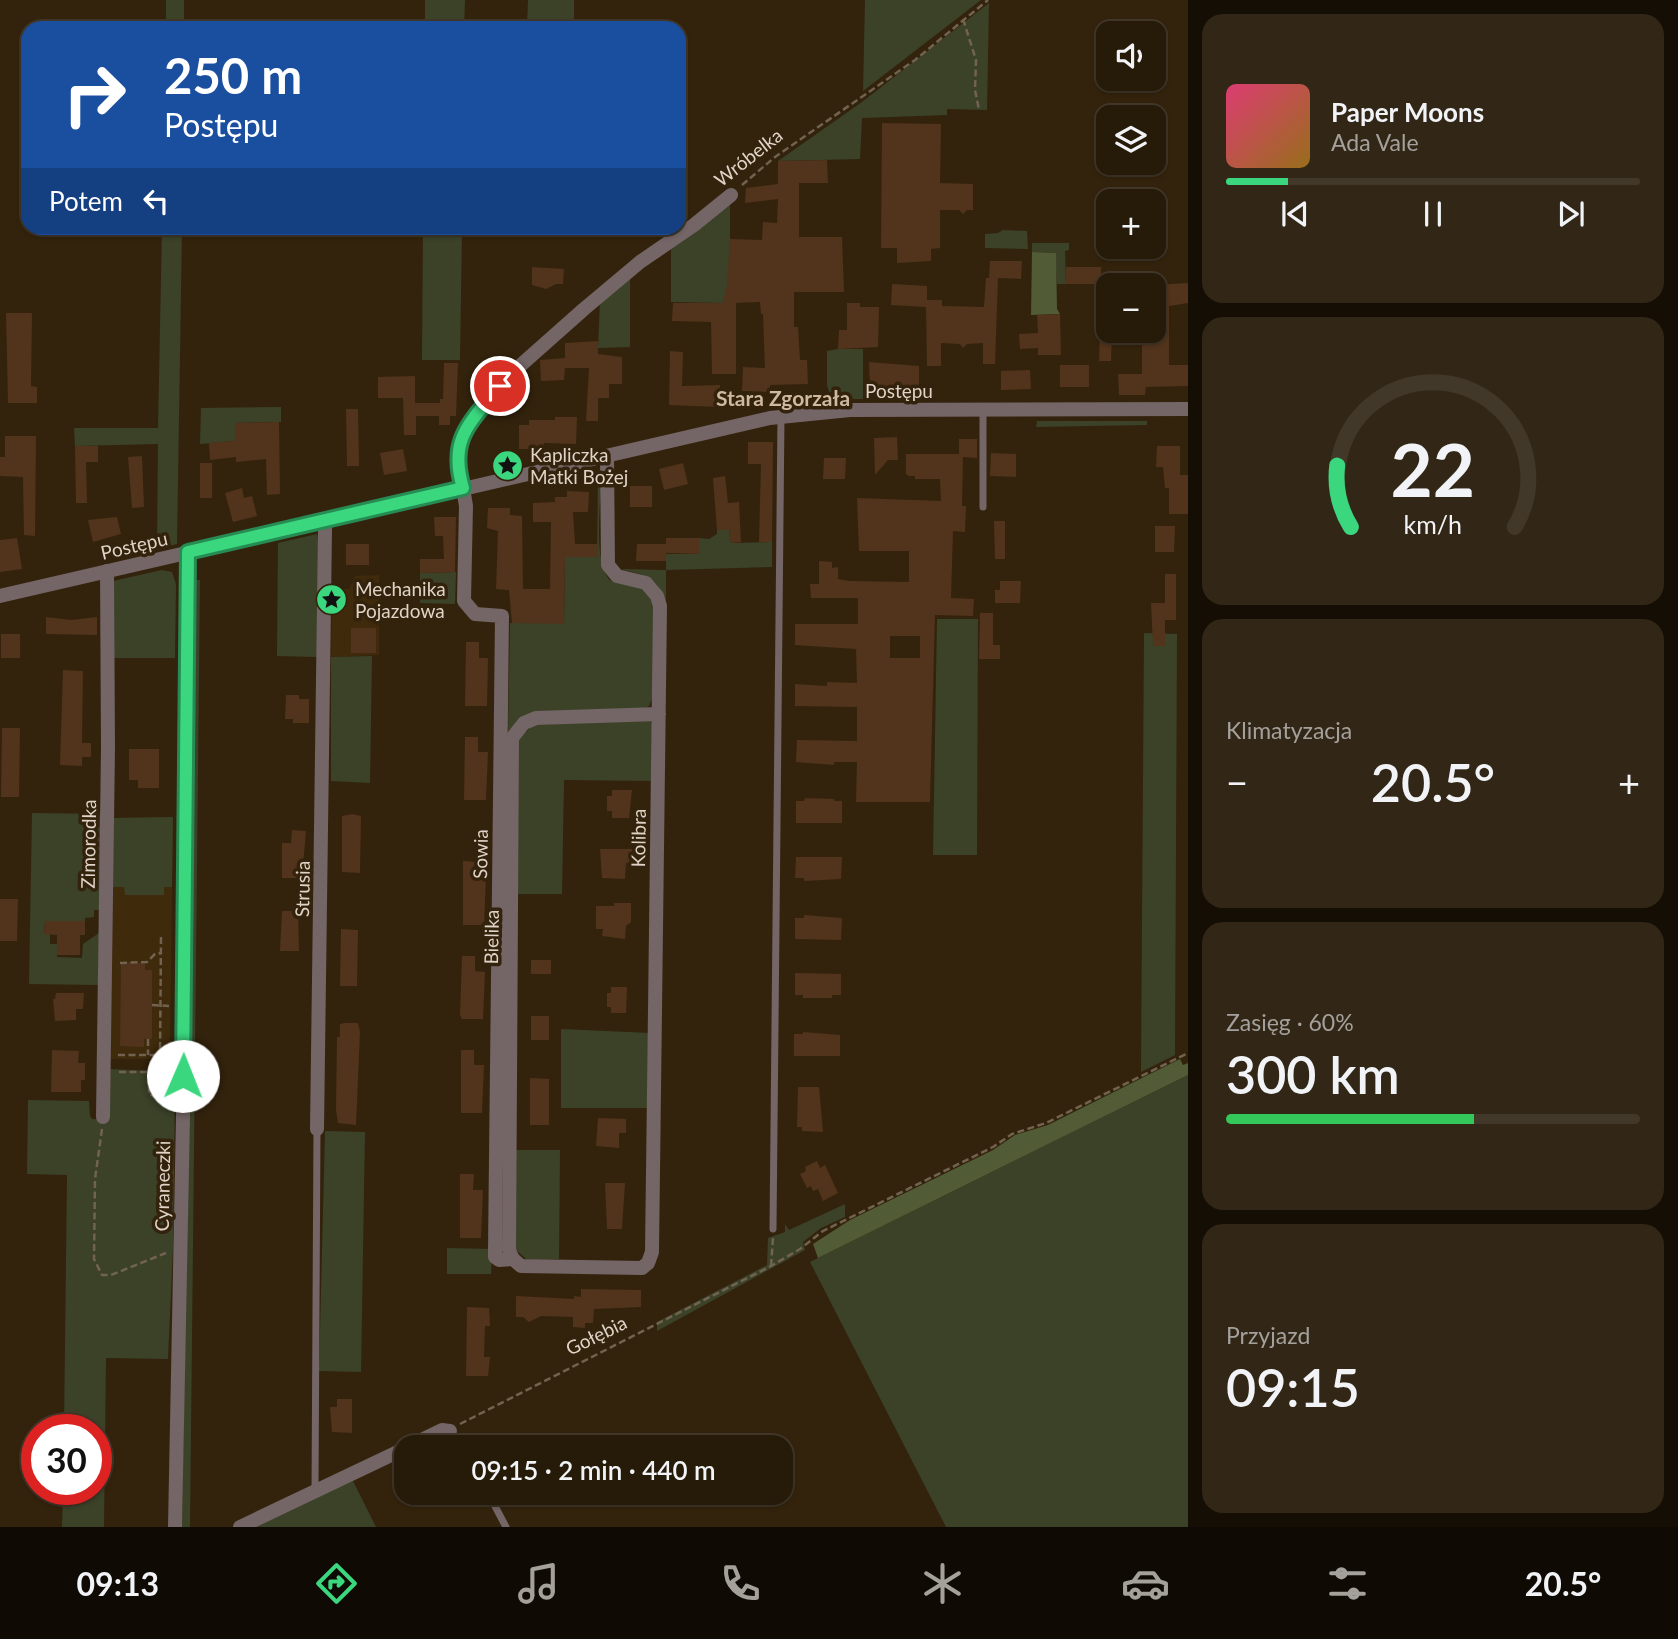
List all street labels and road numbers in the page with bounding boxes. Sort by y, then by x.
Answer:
street label: Wróbelka [709,123,787,191]
street label: Postępu [865,379,933,402]
street label: Postępu [98,526,170,564]
street label: Zimorodka [76,799,100,889]
street label: Kolibra [626,809,650,867]
street label: Sowia [468,829,492,879]
street label: Strusia [290,861,314,917]
street label: Bielika [479,909,503,965]
street label: Cyraneczki [150,1140,174,1232]
street label: Gołębia [562,1310,630,1360]

